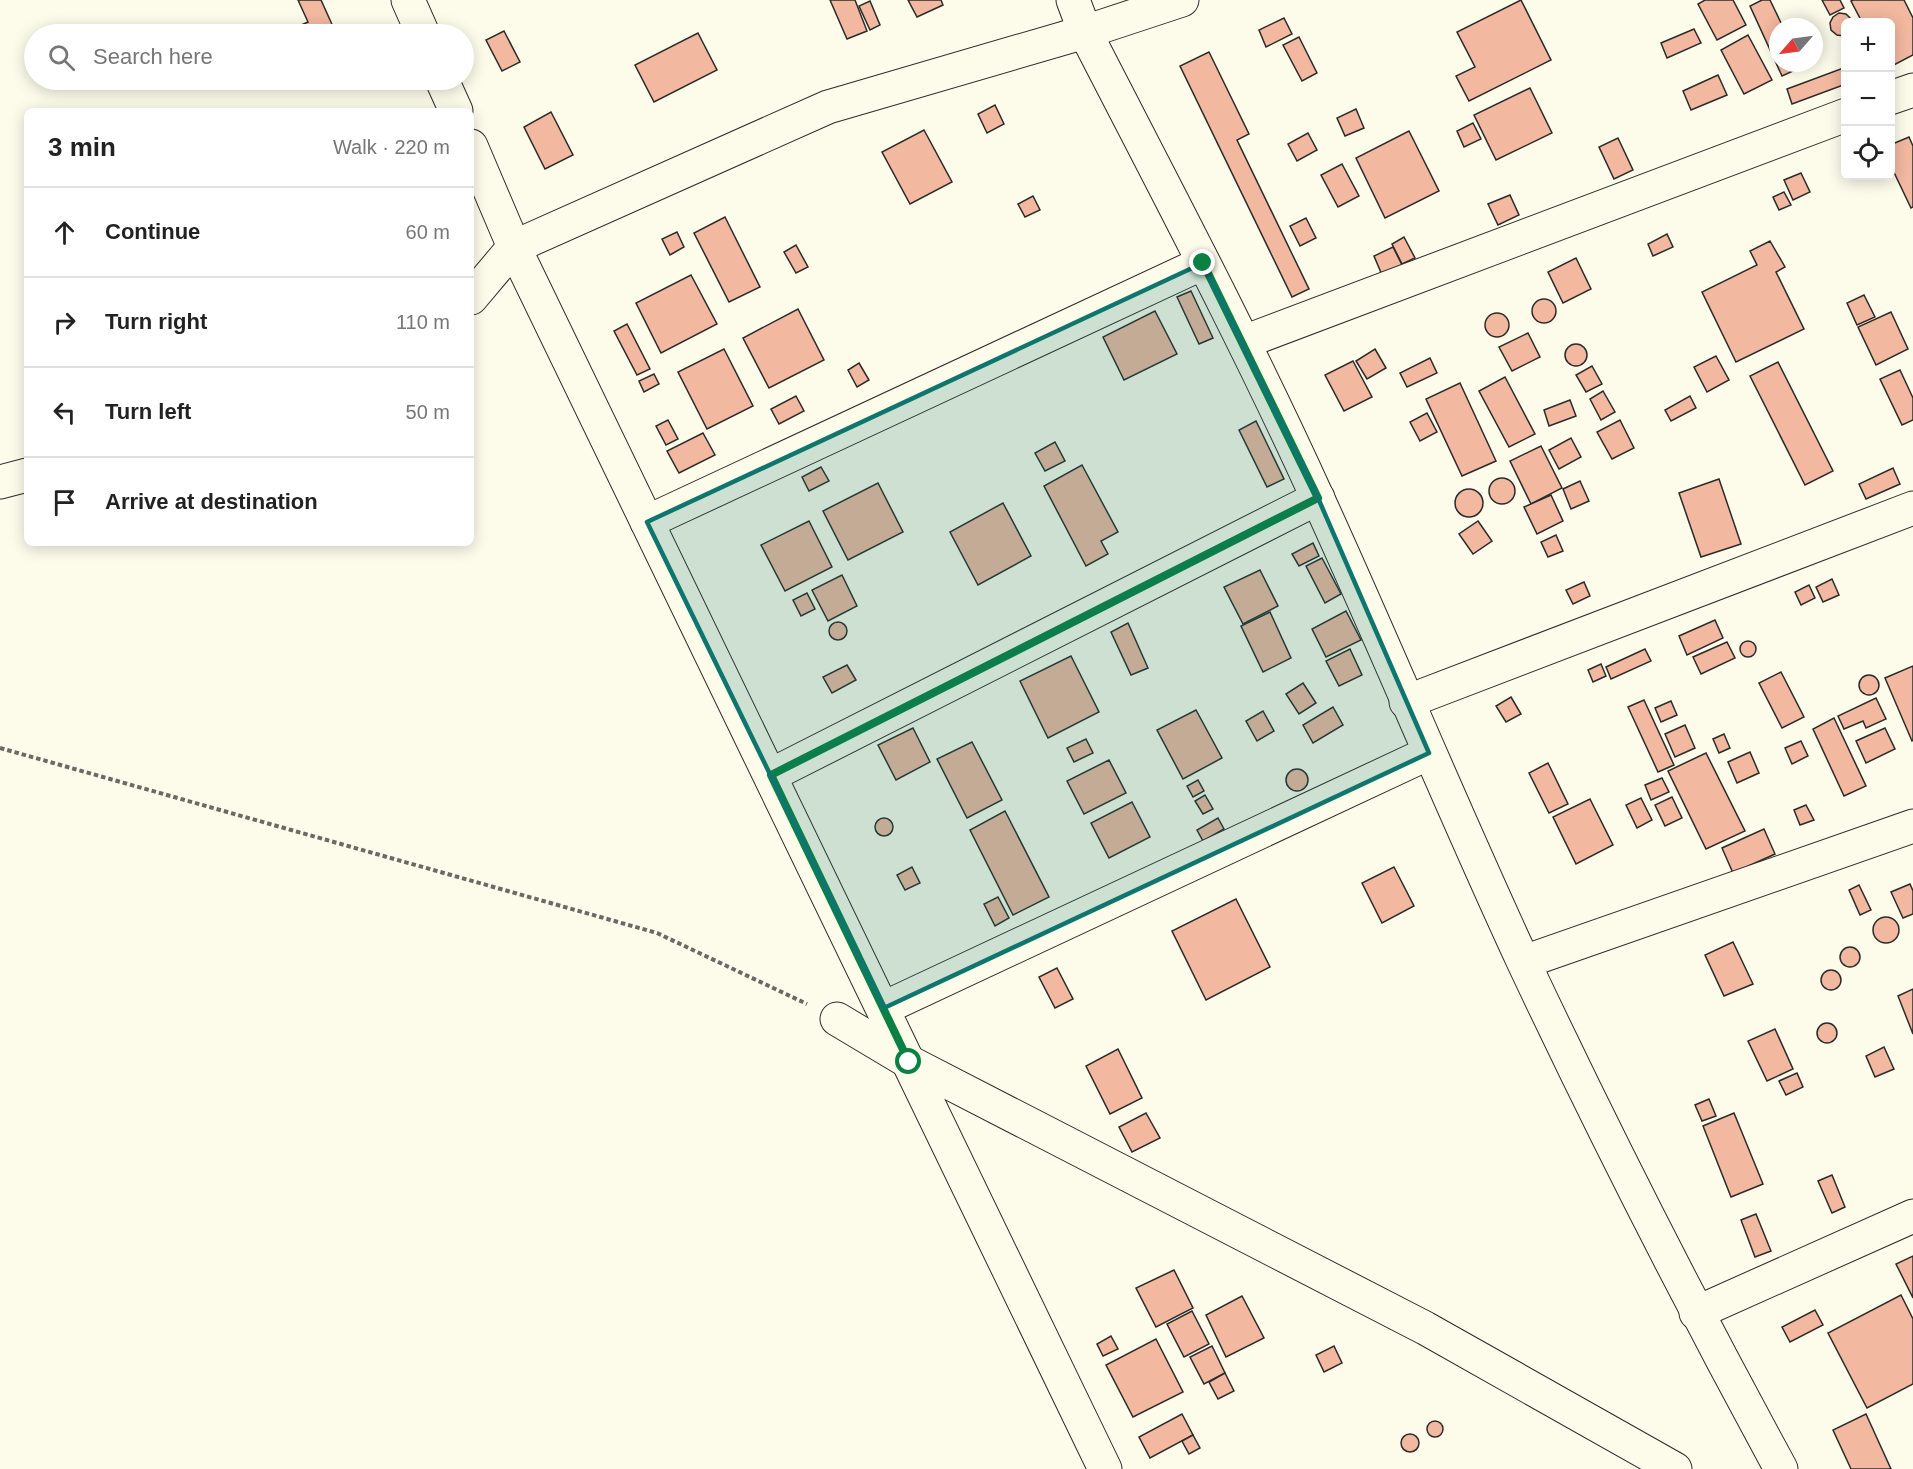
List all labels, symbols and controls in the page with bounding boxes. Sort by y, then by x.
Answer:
north arrow [1769,18,1823,72]
map controls [1841,18,1895,180]
button: + [1841,18,1895,72]
search box [24,24,474,90]
icon: search [45,41,78,74]
text: Search here [93,44,213,69]
button: − [1841,72,1895,126]
button: locate [1841,126,1895,180]
text: 3 min [48,132,116,162]
text: Walk · 220 m [333,136,450,158]
icon: ahead [48,216,81,249]
text: Continue [105,219,200,244]
text: 60 m [406,221,450,243]
route end [1189,249,1215,275]
icon: right [48,306,81,339]
text: Turn right [105,309,207,334]
text: 110 m [396,311,450,333]
icon: left [48,396,81,429]
text: Turn left [105,399,191,424]
text: 50 m [406,401,450,423]
icon: arrive [48,486,81,519]
text: Arrive at destination [105,489,318,514]
route start [895,1048,921,1074]

